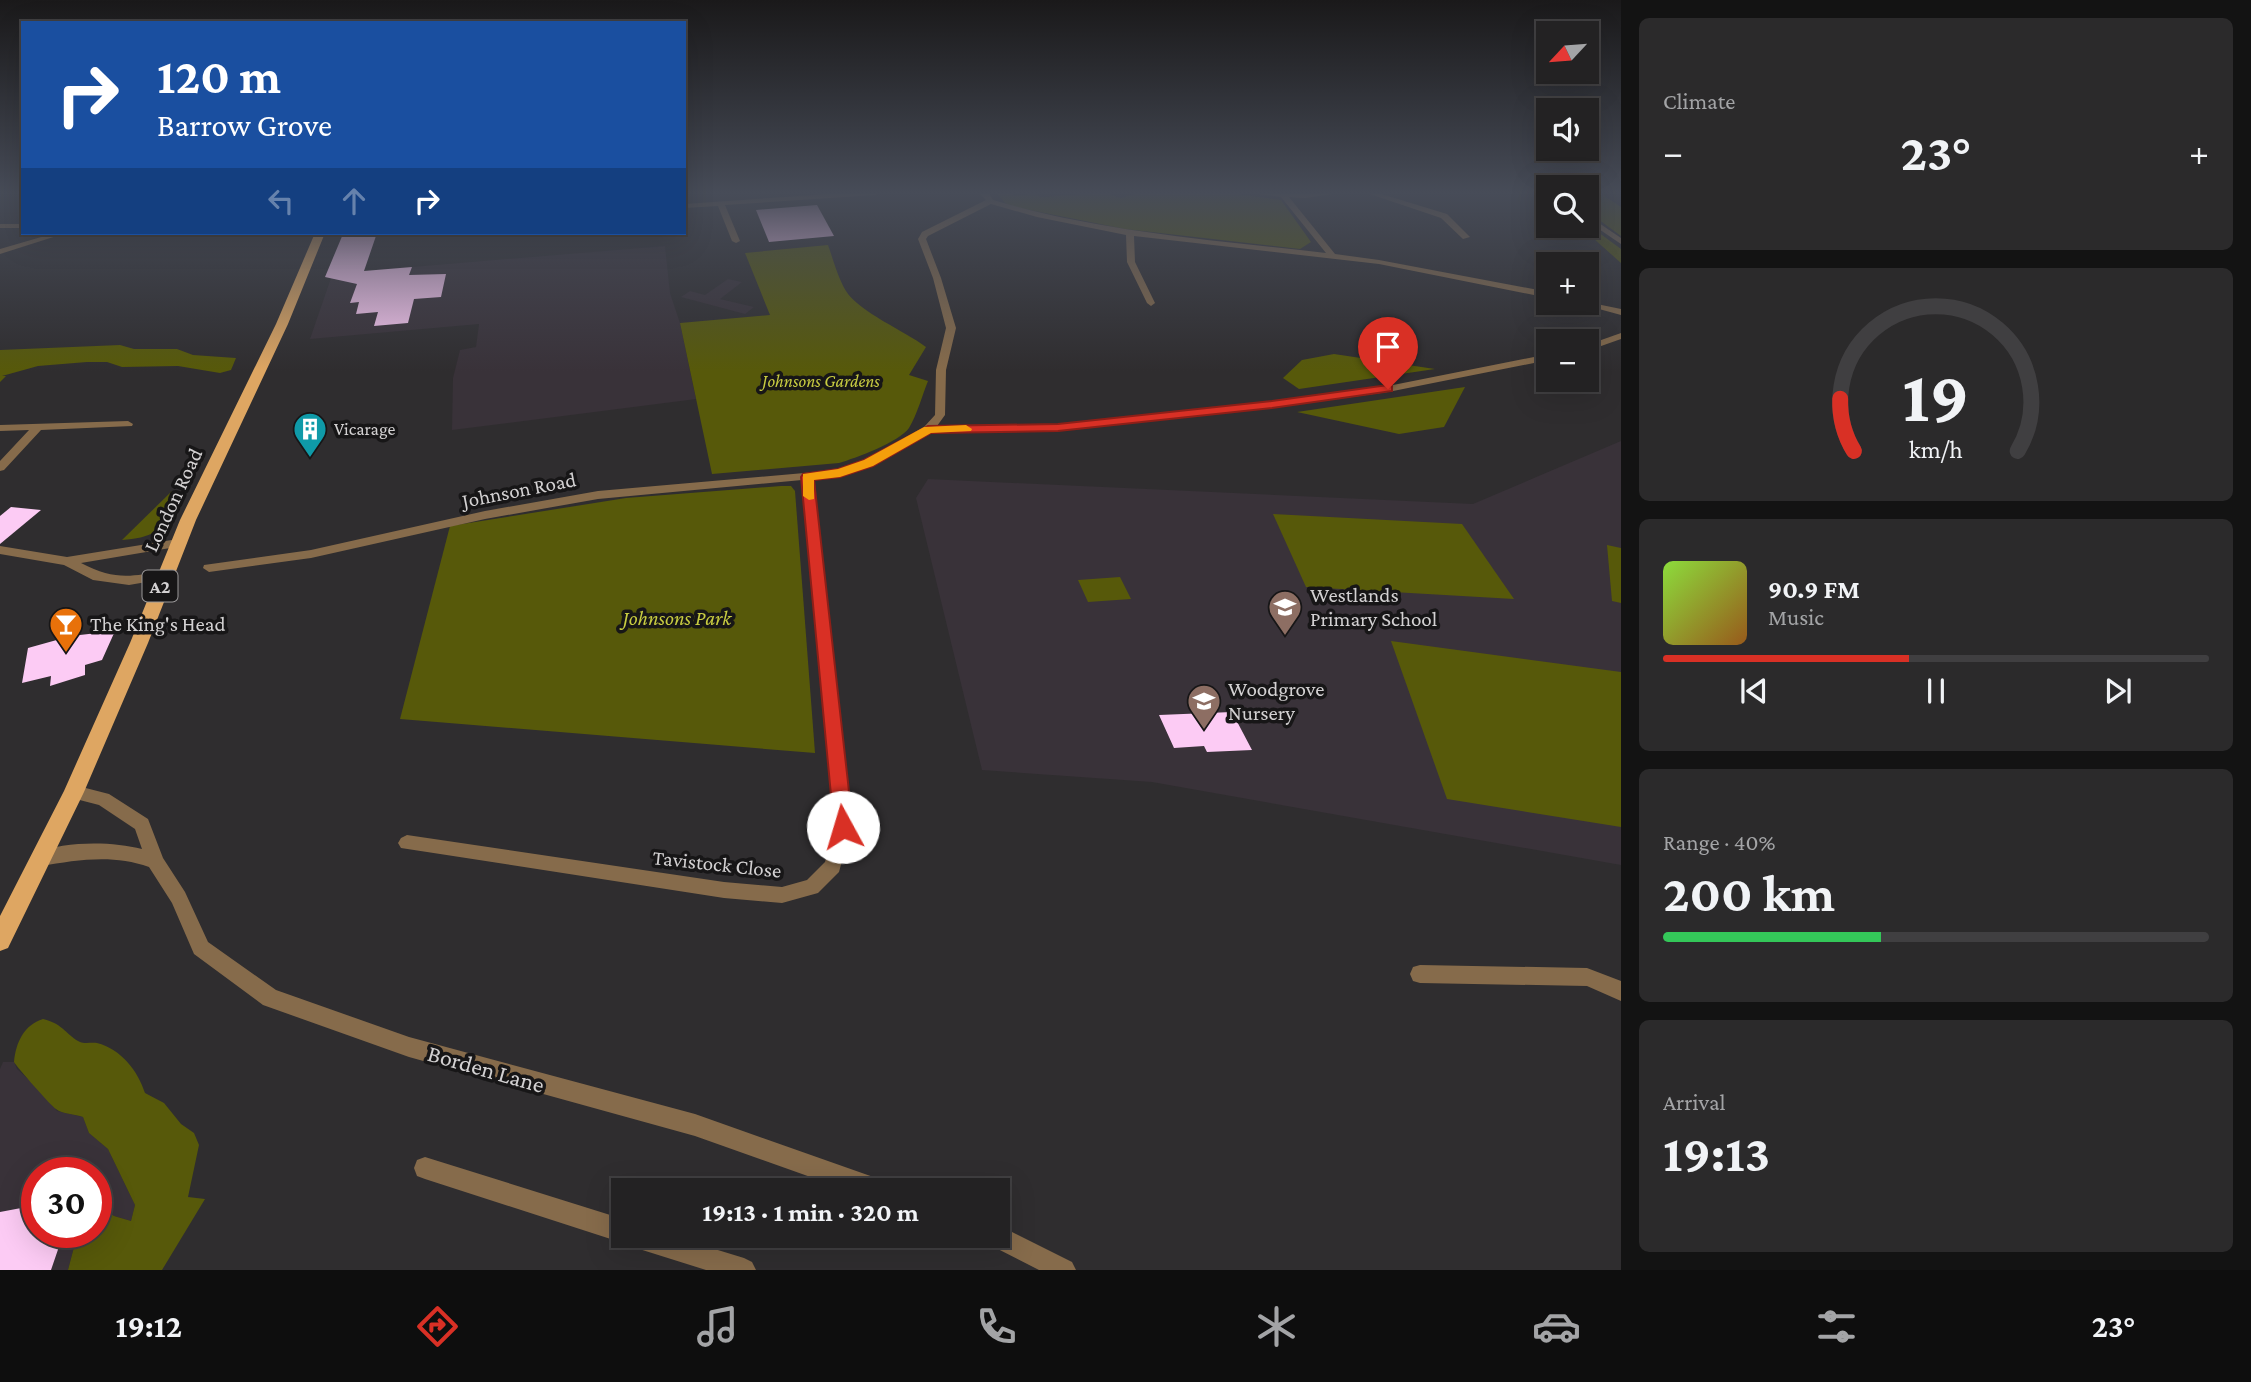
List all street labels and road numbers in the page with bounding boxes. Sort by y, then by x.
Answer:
street label: London Road [139,444,207,556]
street label: Johnson Road [458,467,578,513]
road number: A2 [142,570,178,601]
street label: Tavistock Close [651,845,783,883]
street label: Borden Lane [425,1039,548,1098]

